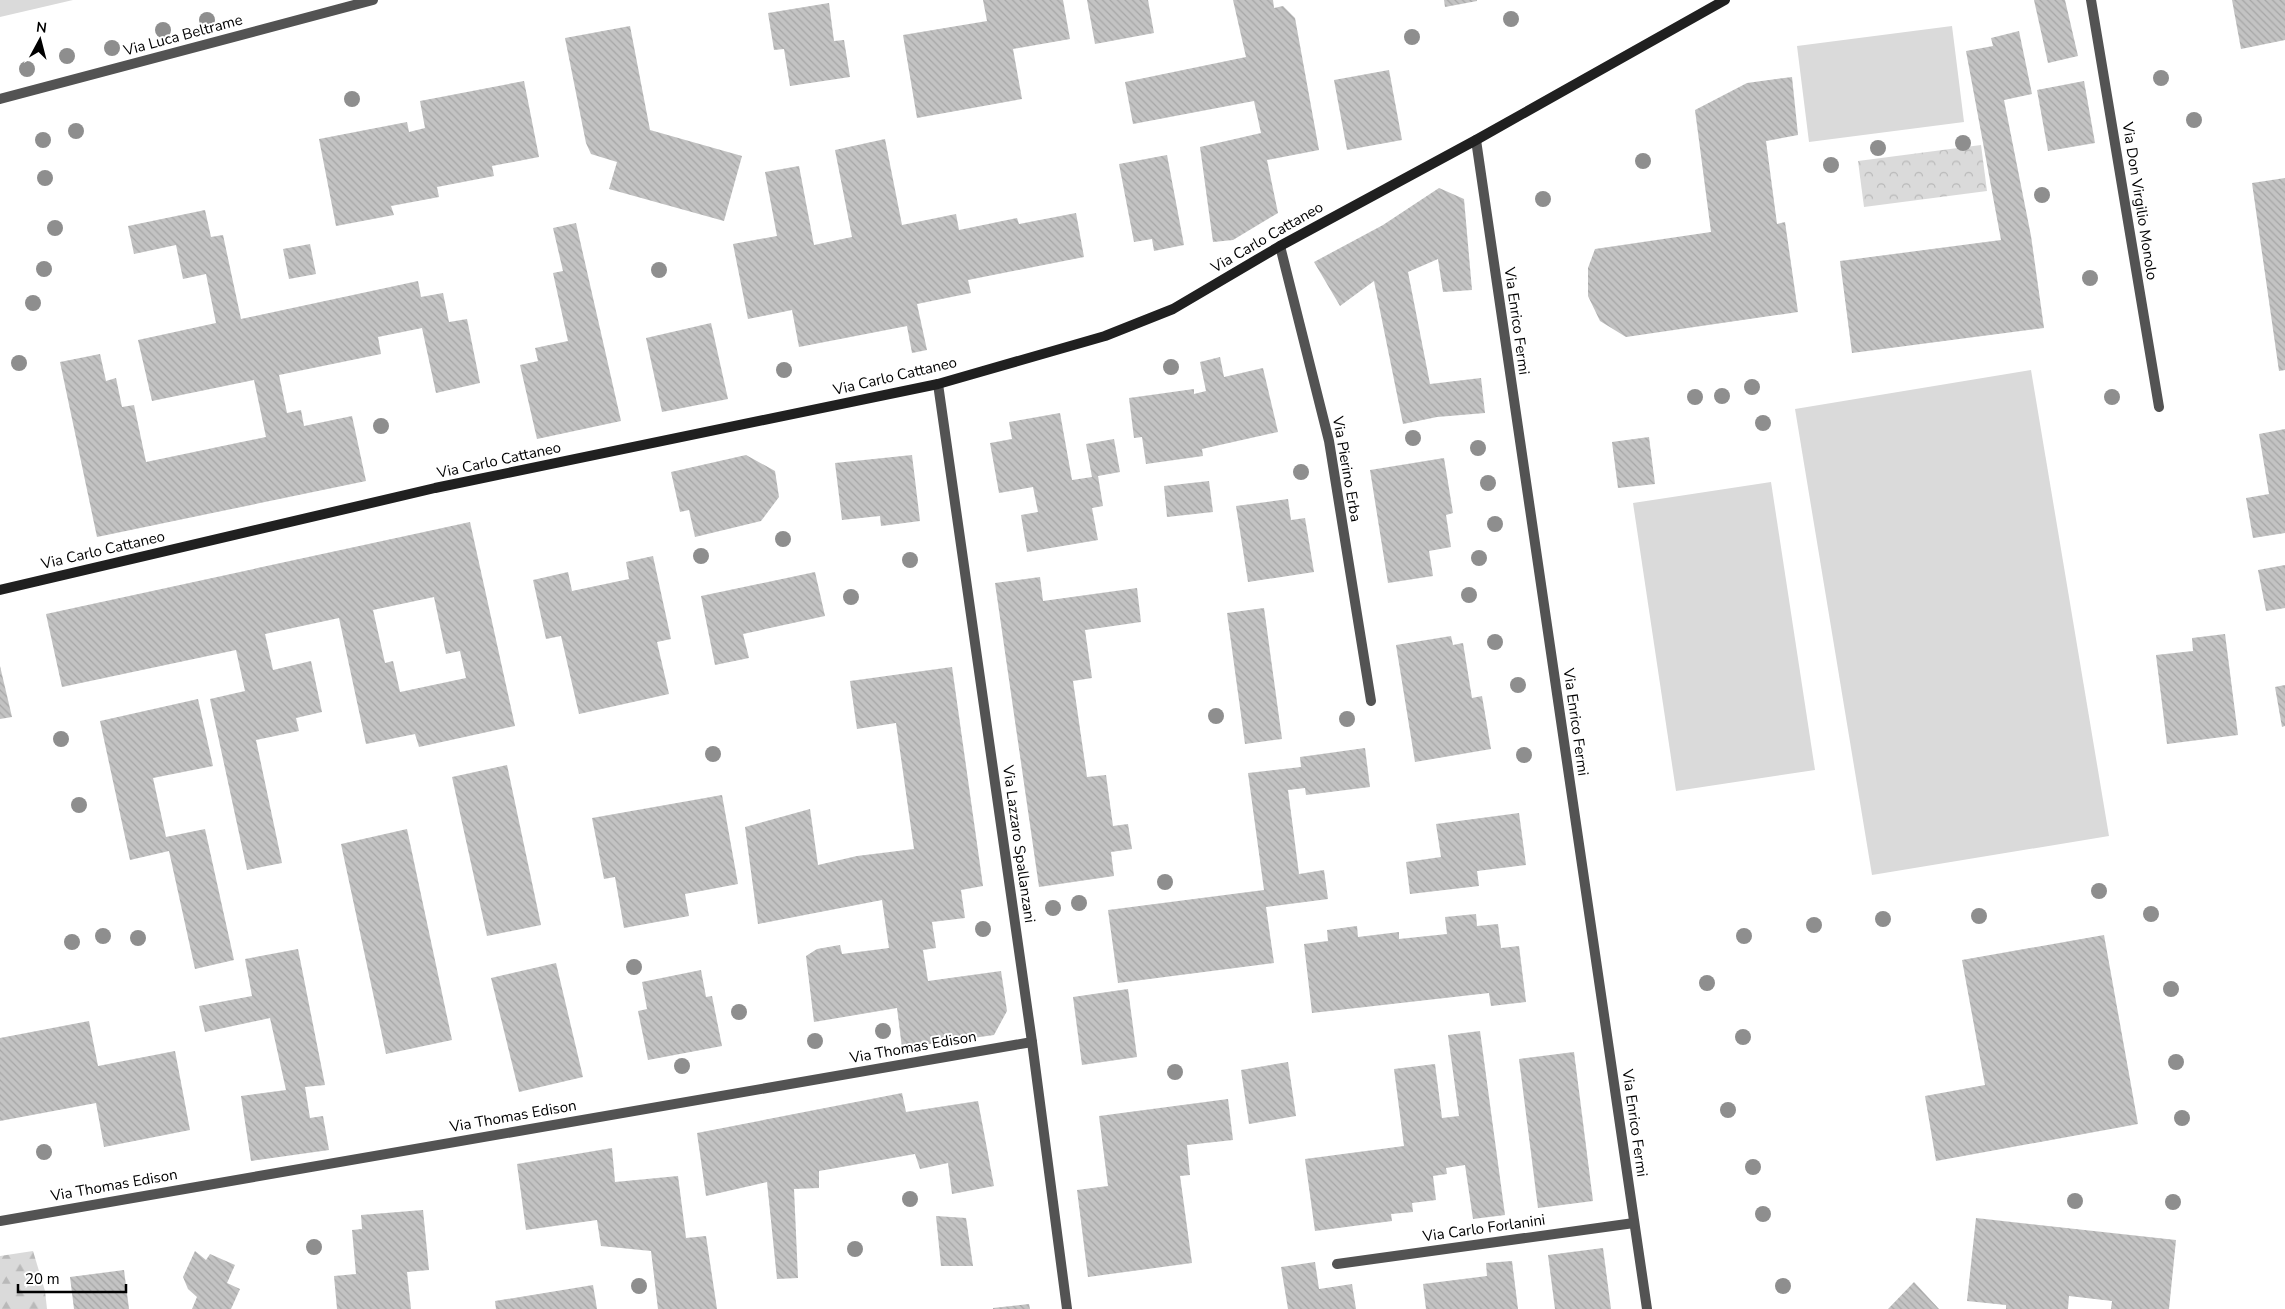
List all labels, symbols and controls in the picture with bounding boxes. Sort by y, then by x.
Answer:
street label: Via Luca Beltrame [120,9,245,61]
north arrow [15,15,65,65]
text: N [35,18,48,38]
street label: Via Don Virgilio Monolo [2117,120,2162,281]
street label: Via Carlo Cattaneo [1206,197,1327,278]
street label: Via Enrico Fermi [1499,265,1534,376]
street label: Via Carlo Cattaneo [830,352,959,400]
street label: Via Pierino Erba [1328,414,1366,523]
street label: Via Carlo Cattaneo [434,437,563,483]
street label: Via Carlo Cattaneo [38,526,167,574]
street label: Via Enrico Fermi [1558,666,1593,777]
street label: Via Lazzaro Spallanzani [998,763,1040,924]
street label: Via Thomas Edison [847,1026,978,1068]
street label: Via Enrico Fermi [1617,1067,1652,1178]
street label: Via Thomas Edison [447,1095,578,1137]
street label: Via Thomas Edison [48,1164,179,1206]
street label: Via Carlo Forlanini [1421,1210,1546,1247]
scale bar [18,1262,125,1294]
text: 20 m [25,1269,60,1289]

